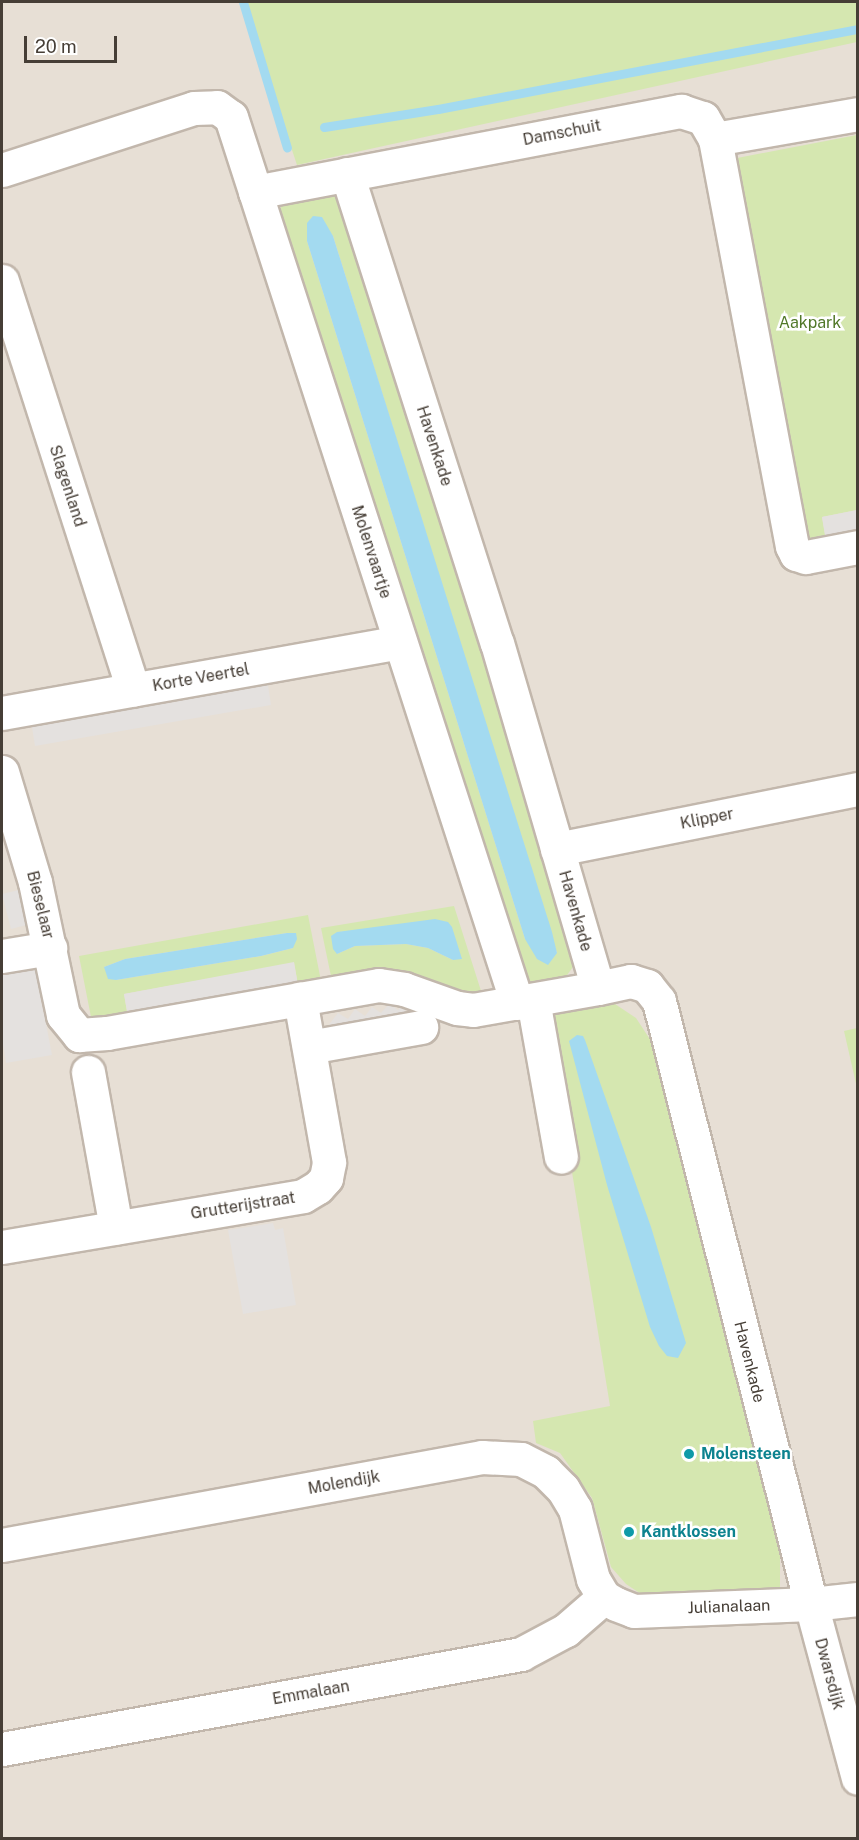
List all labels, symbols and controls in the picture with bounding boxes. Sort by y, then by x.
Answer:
scale bar [27,24,120,62]
text: 20 m [35,36,77,57]
street label: Damschuit [521,116,603,150]
park label: Aakpark [779,313,841,333]
street label: Havenkade [412,403,456,489]
street label: Slagenland [45,443,89,529]
street label: Molenvaartje [347,503,395,601]
street label: Korte Veertel [151,660,251,696]
street label: Klipper [679,804,735,834]
street label: Havenkade [554,868,596,954]
street label: Bieselaar [22,869,58,941]
street label: Grutterijstraat [189,1188,297,1224]
street label: Havenkade [730,1319,768,1405]
place label: Molensteen [701,1444,791,1464]
marker: Molensteen [682,1447,696,1461]
street label: Molendijk [307,1467,381,1499]
place label: Kantklossen [641,1522,736,1542]
marker: Kantklossen [622,1525,636,1539]
street label: Julianalaan [687,1596,771,1618]
street label: Dwarsdijk [810,1636,848,1712]
street label: Emmalaan [271,1677,351,1709]

